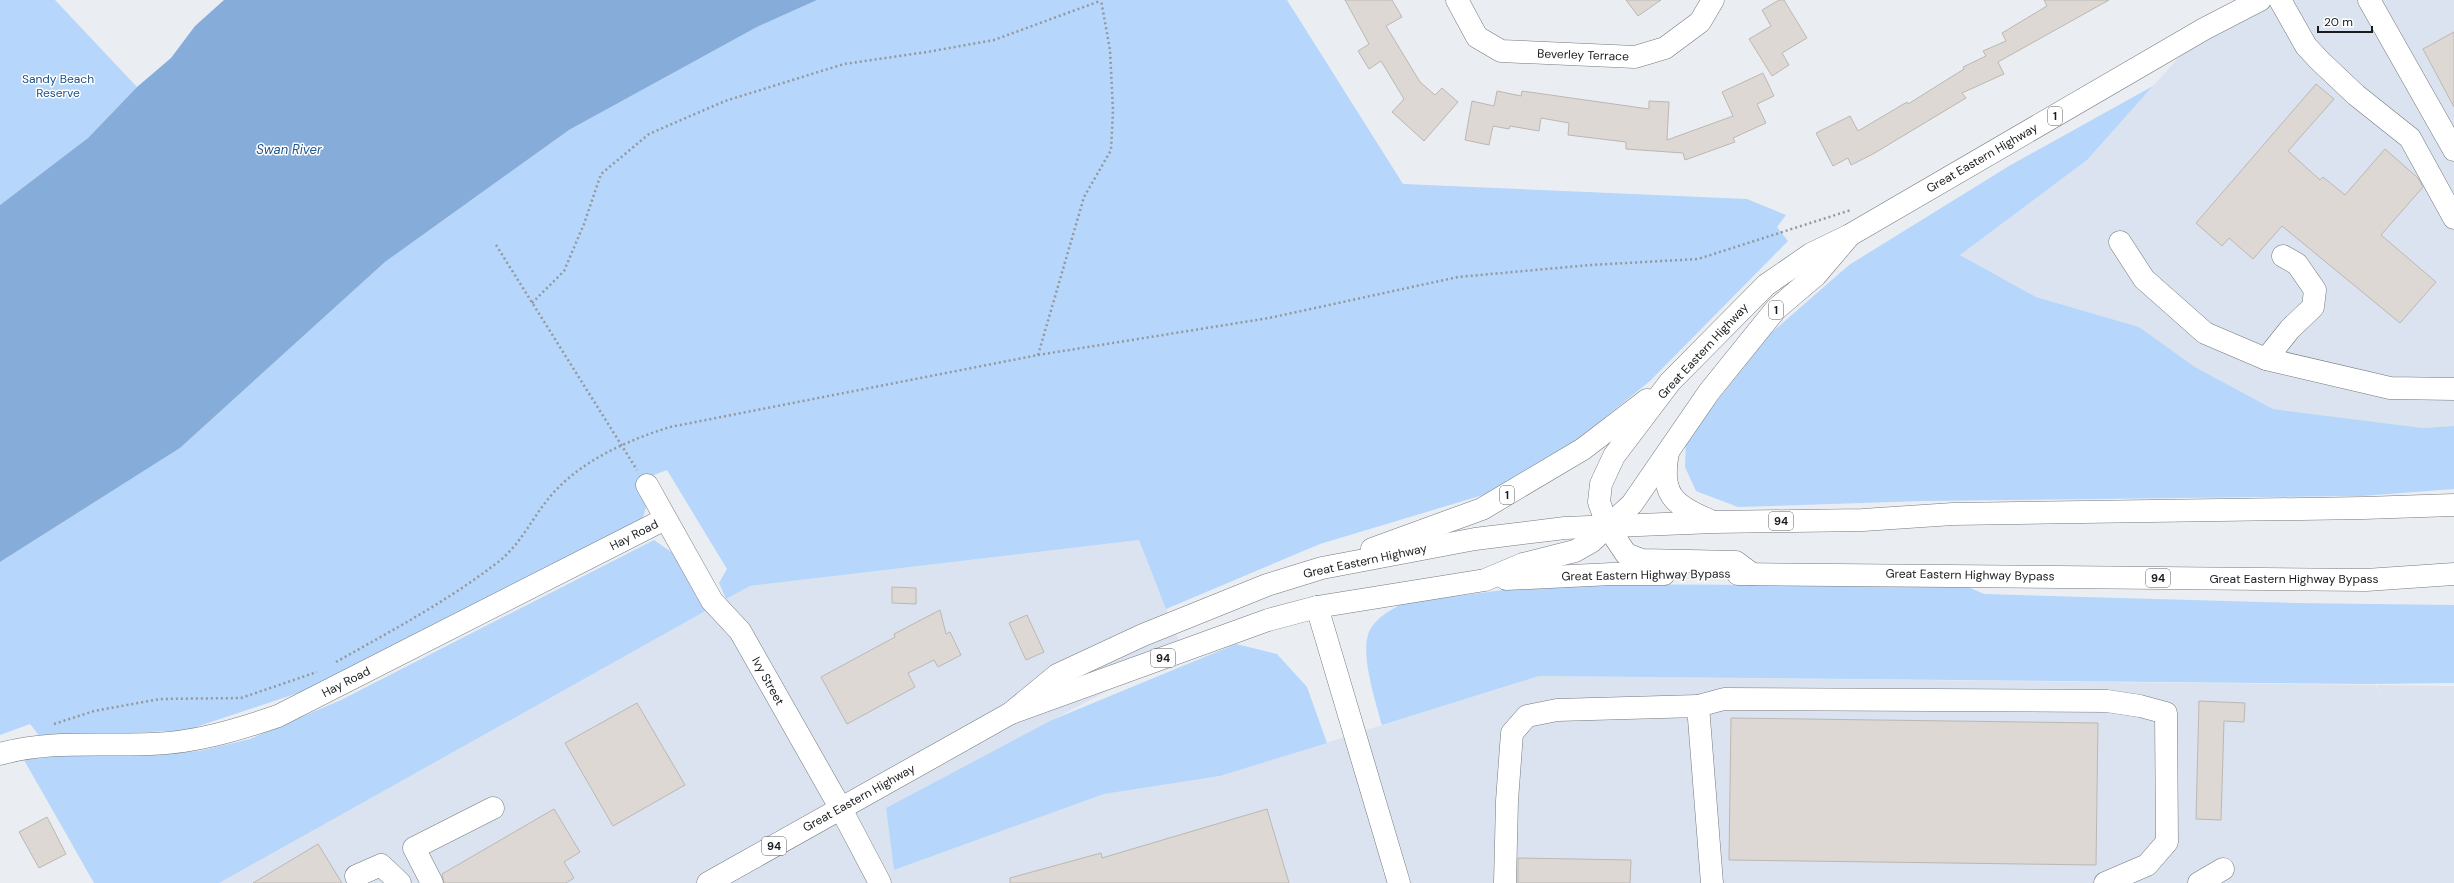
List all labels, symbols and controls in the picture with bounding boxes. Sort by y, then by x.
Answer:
scale bar [2318,8,2372,34]
text: 20 m [2324,14,2353,30]
street label: Beverley Terrace [1537,45,1629,65]
park label: Sandy Beach Reserve [22,71,94,101]
road number: 1 [2048,107,2062,125]
street label: Great Eastern Highway [1923,119,2041,196]
water label: Swan River [256,141,323,158]
street label: Great Eastern Highway [1654,299,1752,403]
road number: 1 [1769,301,1783,319]
road number: 1 [1500,486,1514,504]
road number: 94 [1769,512,1793,530]
street label: Hay Road [607,516,661,554]
street label: Great Eastern Highway [1302,540,1429,582]
street label: Great Eastern Highway Bypass [1561,566,1731,584]
street label: Great Eastern Highway Bypass [1885,566,2055,584]
road number: 94 [2146,569,2170,587]
street label: Great Eastern Highway Bypass [2209,571,2379,587]
road number: 94 [1151,649,1175,667]
street label: Ivy Street [748,654,788,708]
street label: Hay Road [319,663,373,701]
street label: Great Eastern Highway [800,760,918,836]
road number: 94 [762,837,786,855]

